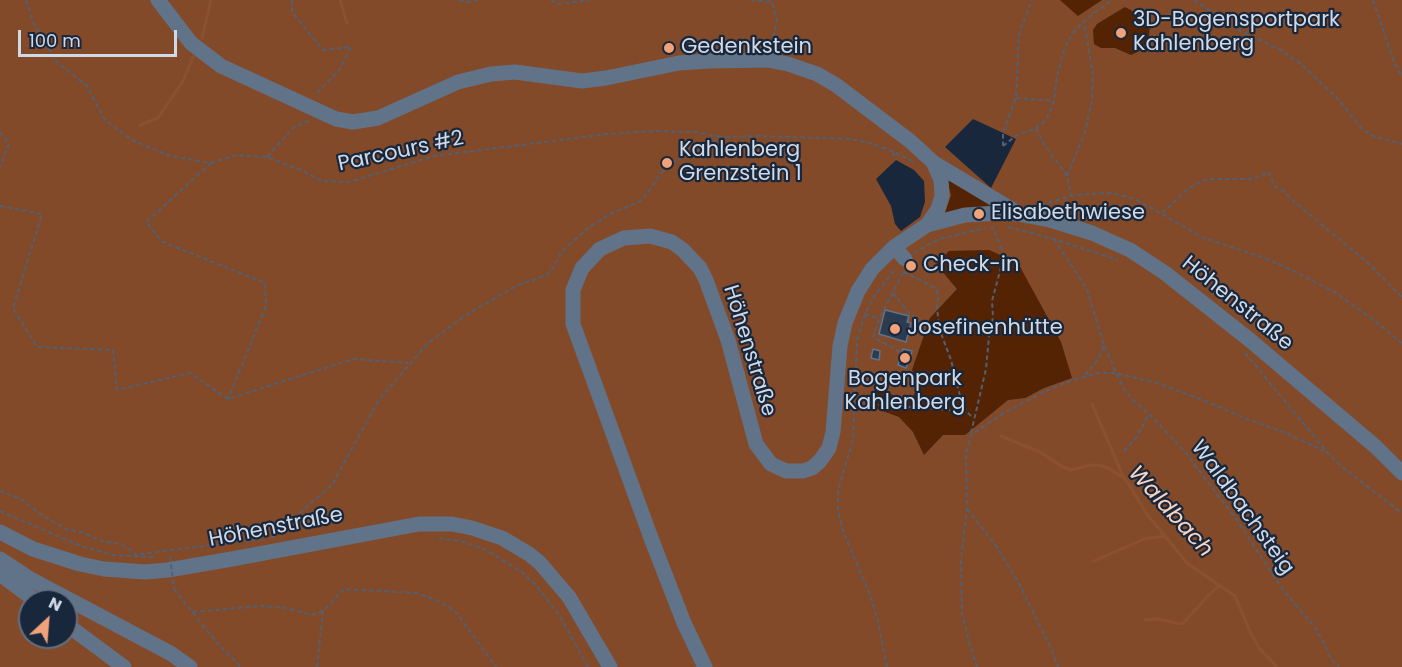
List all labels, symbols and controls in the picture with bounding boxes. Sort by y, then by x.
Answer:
place label: 3D-Bogensportpark Kahlenberg [1133,8,1340,58]
scale bar [21,18,180,56]
marker: 3D-Bogensportpark Kahlenberg [1114,26,1128,40]
text: 100 m [29,28,81,53]
place label: Gedenkstein [681,35,812,61]
marker: Gedenkstein [662,41,676,55]
street label: Parcours #2 [336,126,466,178]
place label: Kahlenberg Grenzstein 1 [679,138,802,188]
marker: Kahlenberg Grenzstein 1 [660,156,674,170]
place label: Elisabethwiese [991,201,1145,227]
marker: Elisabethwiese [972,207,986,221]
street label: Höhenstraße [1176,251,1298,357]
place label: Check-in [923,253,1019,279]
marker: Check-in [904,259,918,273]
street label: Höhenstraße [717,282,781,420]
place label: Josefinenhütte [907,316,1063,342]
marker: Josefinenhütte [888,322,902,336]
marker: Bogenpark Kahlenberg [898,351,912,365]
place label: Bogenpark Kahlenberg [844,367,966,417]
street label: Waldbachsteig [1185,436,1299,580]
water label: Waldbach [1122,461,1218,563]
street label: Höhenstraße [207,503,345,553]
north arrow [18,589,78,649]
text: N [45,591,66,617]

